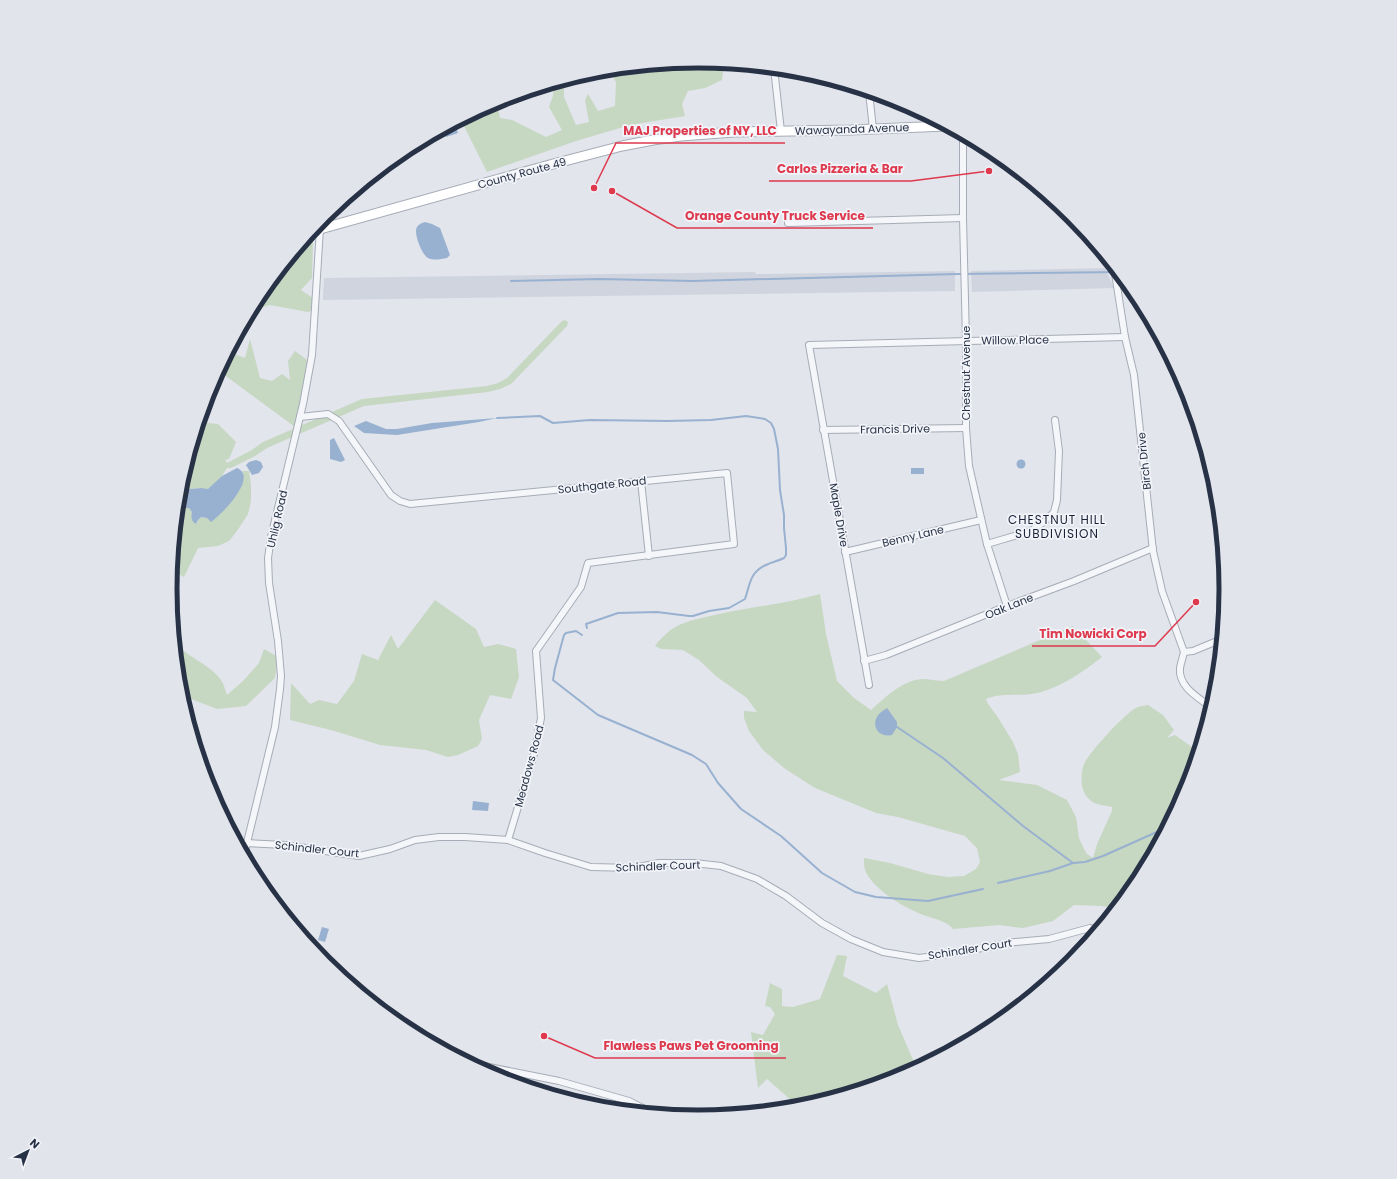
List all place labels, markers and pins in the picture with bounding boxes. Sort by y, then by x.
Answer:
callout: MAJ Properties of NY, LLC [616,119,785,143]
callout: Carlos Pizzeria & Bar [769,157,911,181]
callout: Orange County Truck Service [677,204,873,228]
callout: Tim Nowicki Corp [1032,622,1155,646]
callout: Flawless Paws Pet Grooming [595,1034,786,1058]

